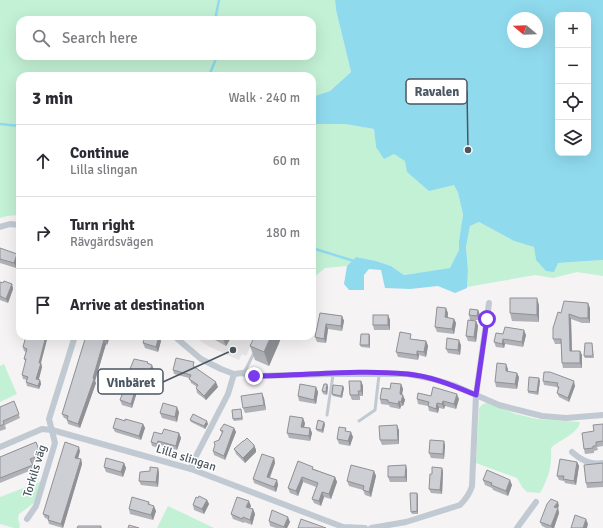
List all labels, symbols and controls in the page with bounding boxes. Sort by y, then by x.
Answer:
north arrow [507,12,543,48]
map controls [555,12,591,156]
button: + [555,12,591,48]
search box [16,16,316,60]
icon: search [30,27,52,49]
text: Search here [62,29,138,47]
button: − [555,48,591,84]
callout: Ravalen [406,79,467,104]
text: Ravalen [415,84,459,100]
button: locate [555,84,591,120]
text: 3 min [32,88,73,109]
text: Walk · 240 m [229,90,300,106]
button: layers [555,120,591,156]
text: Continue [70,144,129,162]
icon: ahead [32,150,54,172]
text: 60 m [273,153,300,169]
text: Lilla slingan [70,162,138,178]
text: Turn right [70,216,135,234]
icon: right [32,222,54,244]
text: 180 m [266,225,300,241]
text: Rävgärdsvägen [70,234,154,250]
icon: arrive [32,294,54,316]
text: Arrive at destination [70,296,205,314]
route start [478,310,496,328]
route end [245,367,263,385]
callout: Vinbäret [98,369,163,394]
text: Vinbäret [107,375,156,391]
street label: Lilla slingan [154,441,218,475]
street label: Torkils väg [20,443,50,499]

